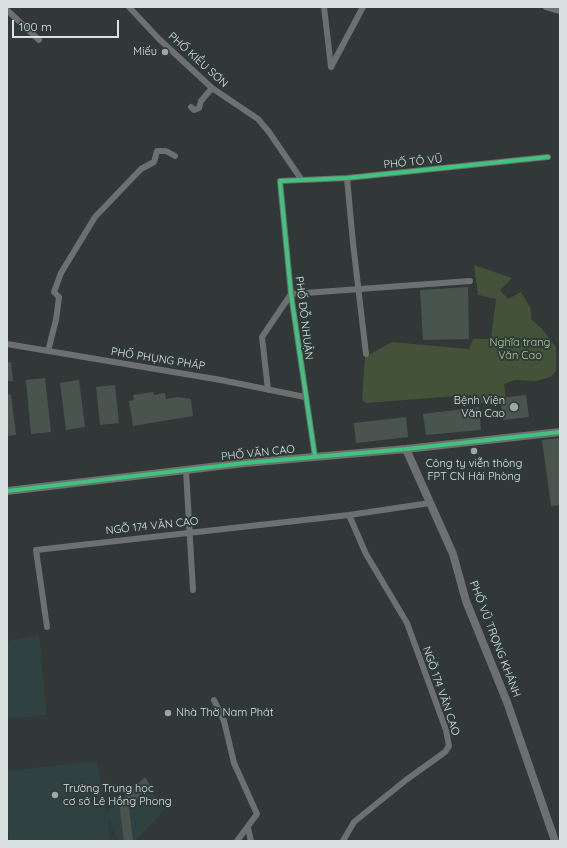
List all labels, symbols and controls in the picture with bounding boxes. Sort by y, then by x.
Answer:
scale bar [14,12,121,38]
text: 100 m [19,19,52,34]
street label: PHỐ KIỀU SƠN [165,30,231,90]
place label: Miếu [133,45,157,59]
marker: Miếu [160,47,170,57]
street label: PHỐ TÔ VŨ [383,152,443,172]
street label: PHỐ ĐỖ NHUẬN [292,275,316,361]
park label: Nghĩa trang Văn Cao [490,336,550,362]
street label: PHỐ PHỤNG PHÁP [110,345,206,373]
place label: Bệnh Viện Văn Cao [454,394,505,420]
marker: Bệnh Viện Văn Cao [508,401,520,413]
street label: PHỐ VĂN CAO [221,443,295,463]
marker: Công ty viễn thông FPT CN Hải Phòng [469,446,479,456]
place label: Công ty viễn thông FPT CN Hải Phòng [426,457,522,483]
street label: NGÕ 174 VĂN CAO [105,515,199,537]
street label: PHỐ VŨ TRỌNG KHÁNH [467,579,523,699]
street label: NGÕ 174 VĂN CAO [420,645,462,737]
place label: Nhà Thờ Nam Phát [176,706,273,720]
marker: Nhà Thờ Nam Phát [163,708,173,718]
place label: Trường Trung học cơ sở Lê Hồng Phong [63,782,172,808]
marker: Trường Trung học cơ sở Lê Hồng Phong [50,790,60,800]

